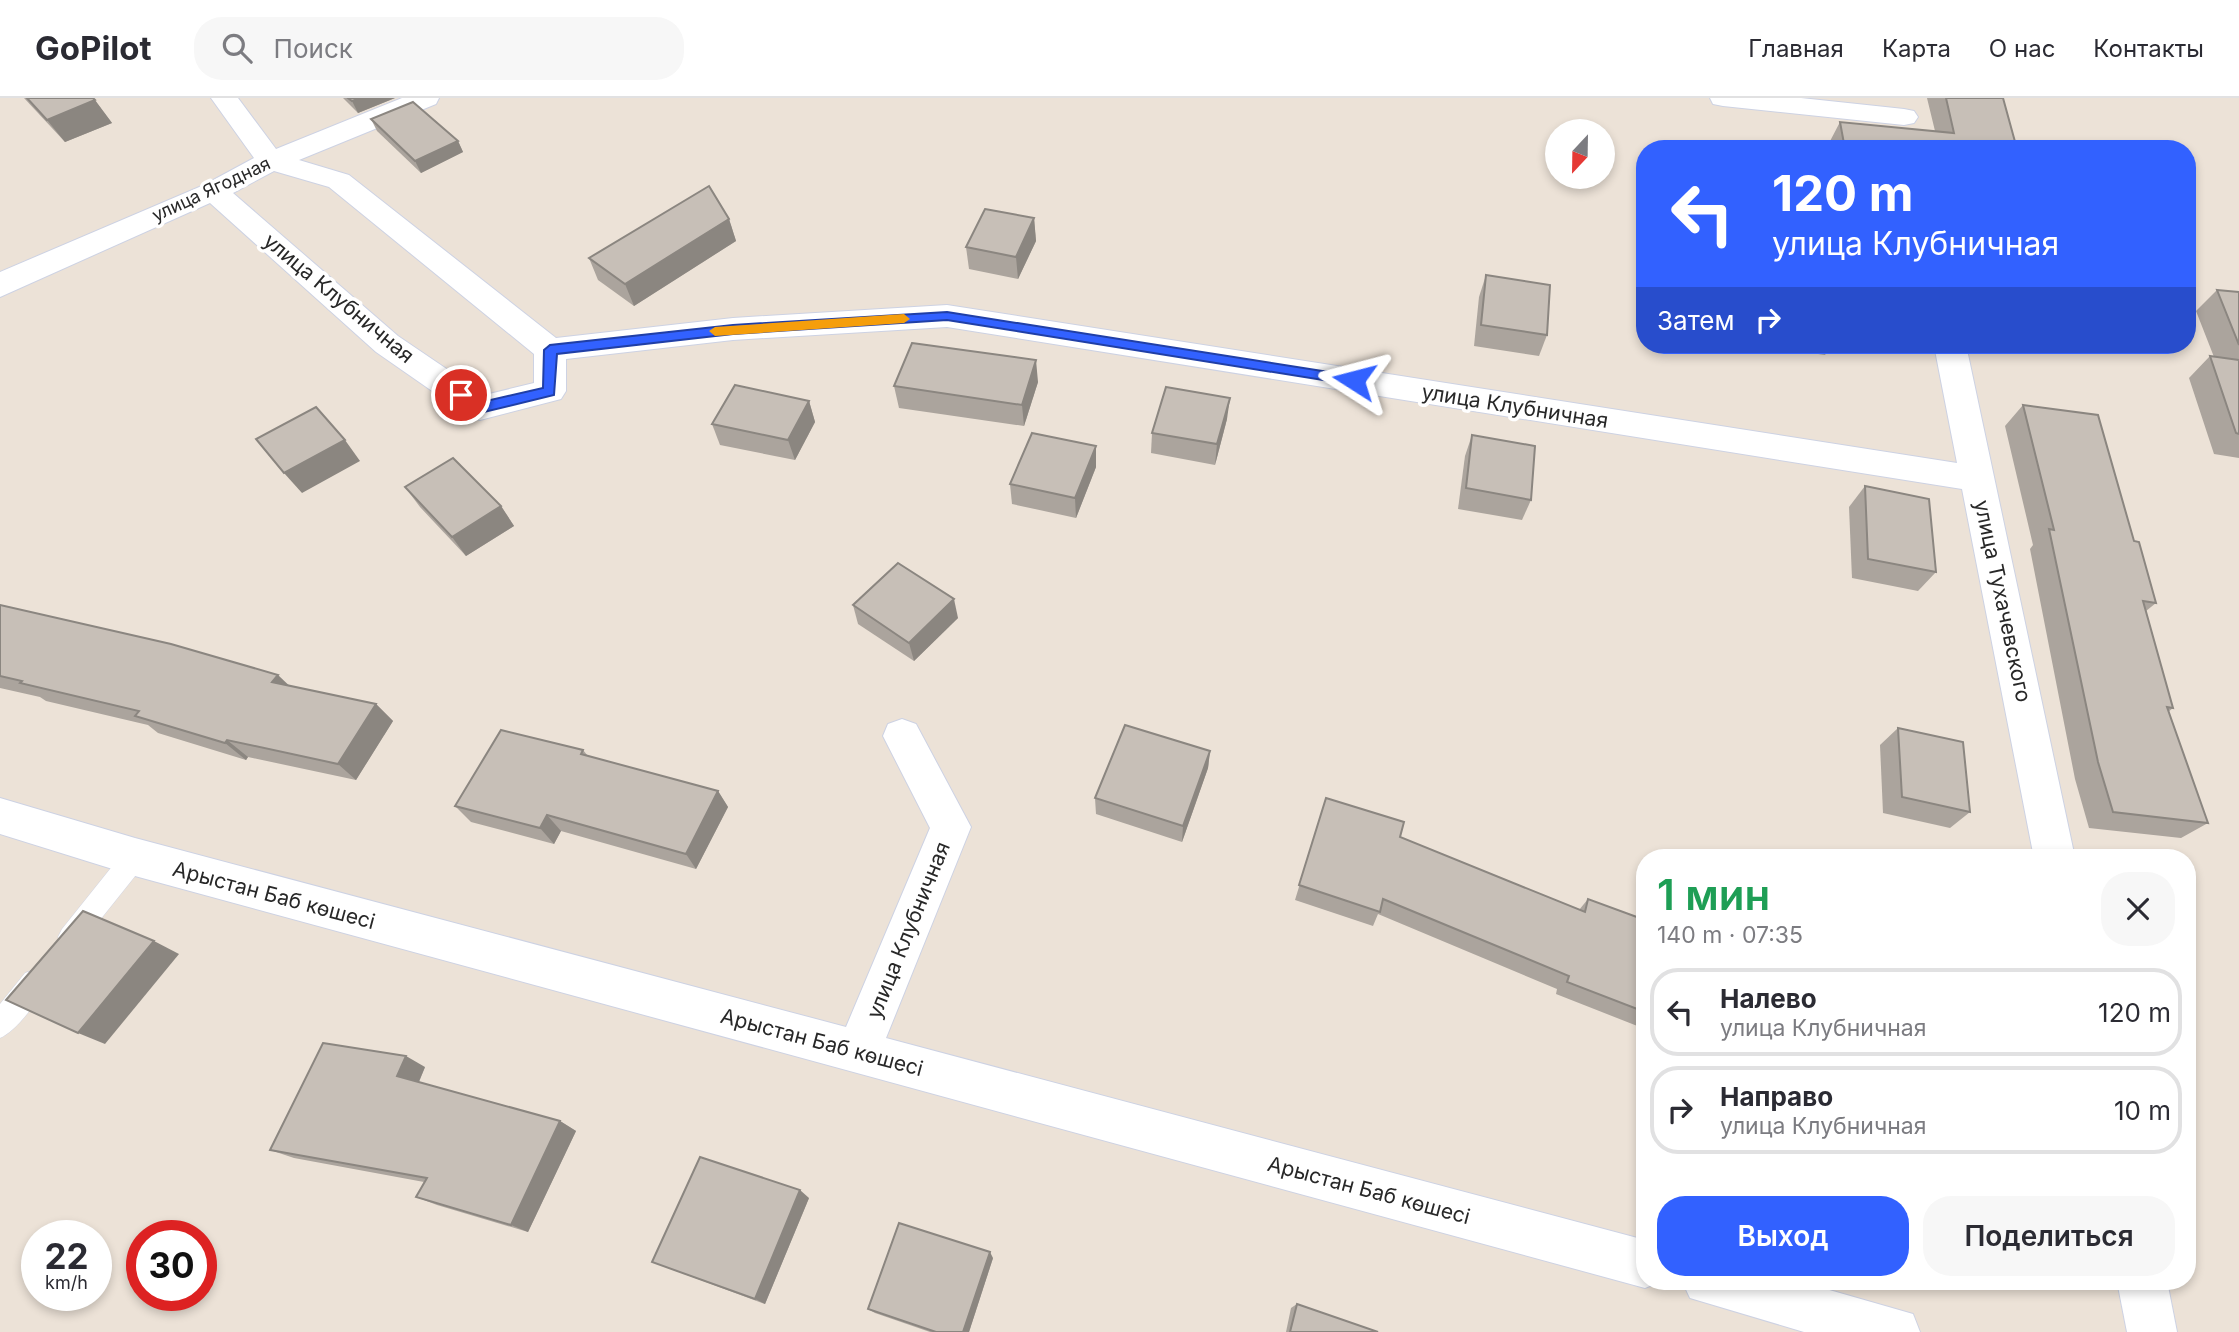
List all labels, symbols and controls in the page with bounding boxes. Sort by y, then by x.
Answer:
search box [194,17,684,80]
text: GoPilot [35,28,152,68]
icon: search [218,29,256,67]
text: Поиск [274,33,353,64]
text: Главная [1748,34,1844,63]
text: Карта [1882,34,1951,63]
text: О нас [1989,34,2055,63]
text: Контакты [2093,34,2204,63]
north arrow [1545,119,1615,189]
map controls [1545,119,1615,189]
street label: улица Ягодная [148,152,274,226]
text: 120 m [1772,164,1913,223]
icon: left [1657,168,1748,259]
text: улица Клубничная [1772,224,2059,263]
street label: улица Клубничная [259,228,419,368]
icon: right [1749,301,1787,339]
text: Затем [1657,305,1735,336]
position arrow [1317,343,1391,417]
pin [431,365,491,425]
icon: arrive [442,376,480,414]
street label: улица Клубничная [1420,379,1610,433]
street label: улица Тухачевского [1969,498,2037,704]
street label: улица Клубничная [861,838,955,1022]
street label: Арыстан Баб көшесі [170,856,378,934]
text: 1 мин [1657,869,1770,920]
button: close [2101,872,2175,946]
text: 140 m · 07:35 [1657,921,1803,949]
text: Налево [1720,983,1817,1014]
icon: left [1661,993,1699,1031]
text: 120 m [2098,997,2171,1028]
street label: Арыстан Баб көшесі [718,1003,926,1081]
text: улица Клубничная [1720,1014,1926,1042]
text: Направо [1720,1081,1833,1112]
icon: right [1661,1091,1699,1129]
text: 10 m [2114,1095,2171,1126]
text: улица Клубничная [1720,1112,1926,1140]
street label: Арыстан Баб көшесі [1265,1151,1473,1229]
button: Выход [1657,1196,1909,1276]
button: Поделиться [1923,1196,2175,1276]
speed limit sign: 30 [126,1220,217,1311]
text: 22 [44,1235,89,1277]
text: km/h [45,1272,88,1293]

